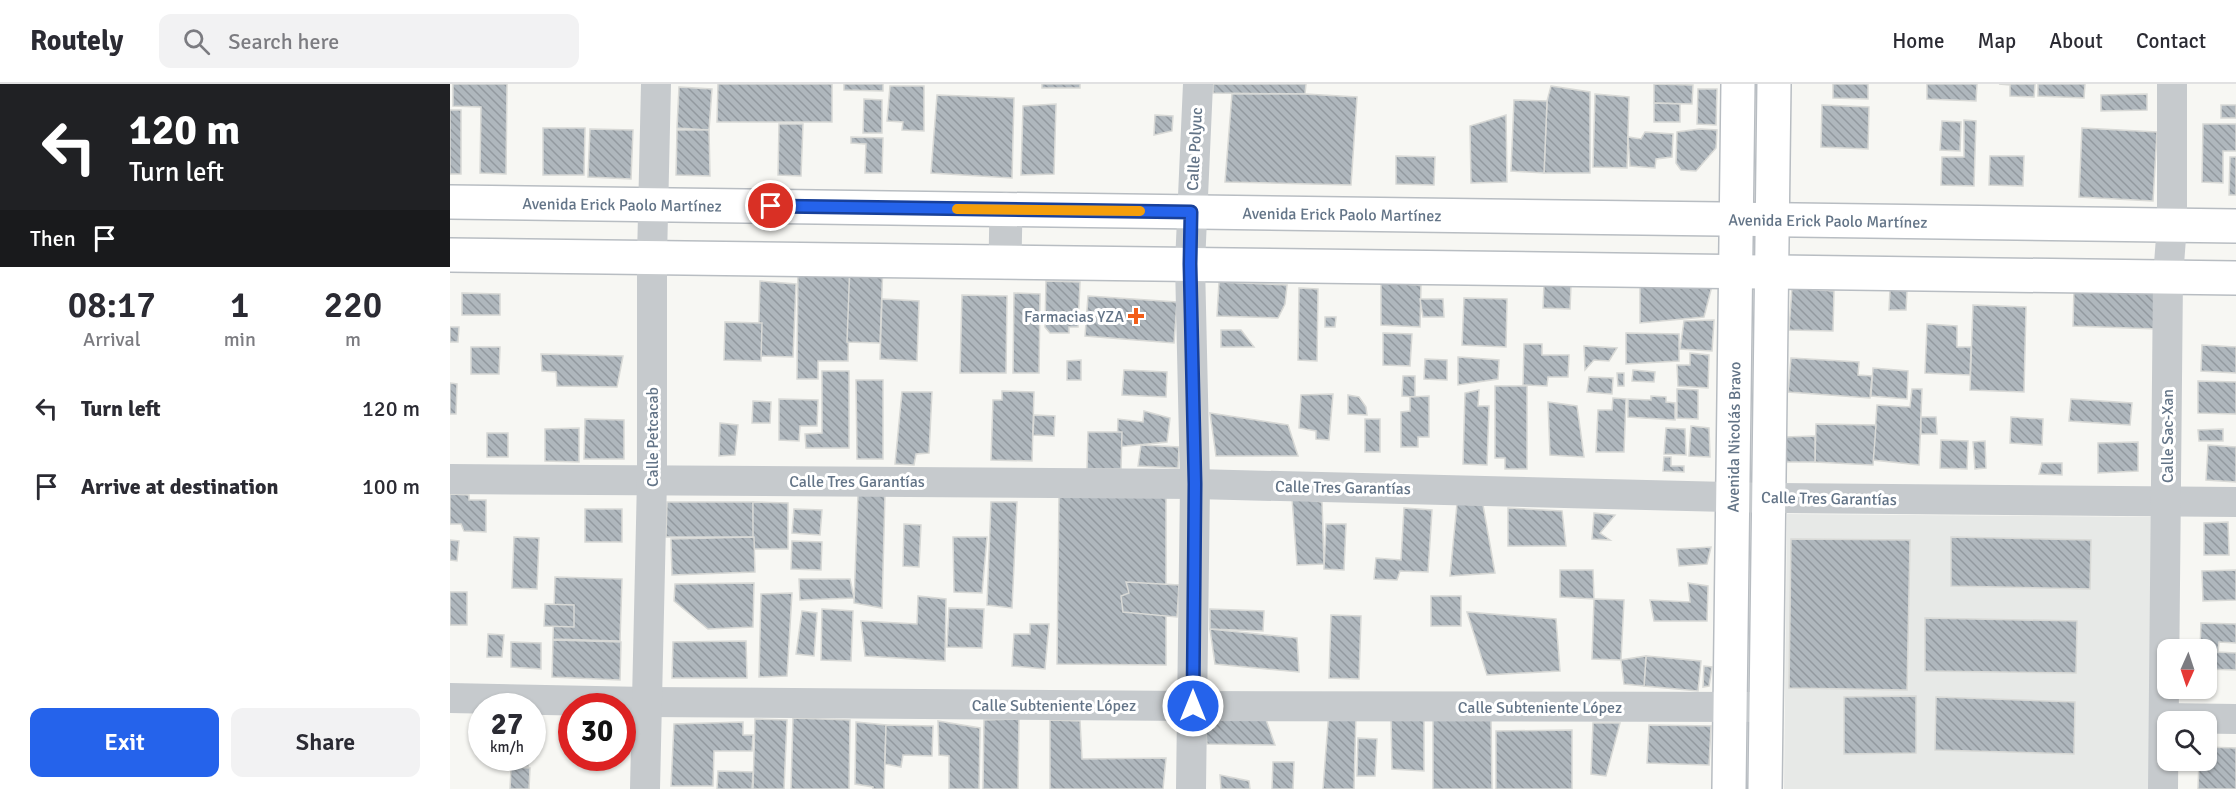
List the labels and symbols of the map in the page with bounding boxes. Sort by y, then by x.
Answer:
street label: Calle Polyuc [1183,107,1207,191]
pin [745,180,796,231]
street label: Avenida Erick Paolo Martínez [522,194,722,217]
street label: Avenida Erick Paolo Martínez [1242,204,1442,226]
street label: Avenida Erick Paolo Martínez [1728,210,1928,233]
place label: Farmacias YZA [1024,307,1124,327]
marker: Farmacias YZA [1129,309,1143,323]
street label: Avenida Nicolás Bravo [1724,362,1745,513]
street label: Calle Petcacab [643,387,663,487]
street label: Calle Sac-Xan [2158,389,2178,483]
street label: Calle Tres Garantías [789,472,925,492]
street label: Calle Tres Garantías [1275,477,1411,499]
street label: Calle Tres Garantías [1761,488,1897,510]
north arrow [2157,639,2217,699]
position arrow [1161,674,1225,738]
speed limit sign: 30 [558,693,636,771]
street label: Calle Subteniente López [972,696,1136,716]
street label: Calle Subteniente López [1458,698,1622,718]

